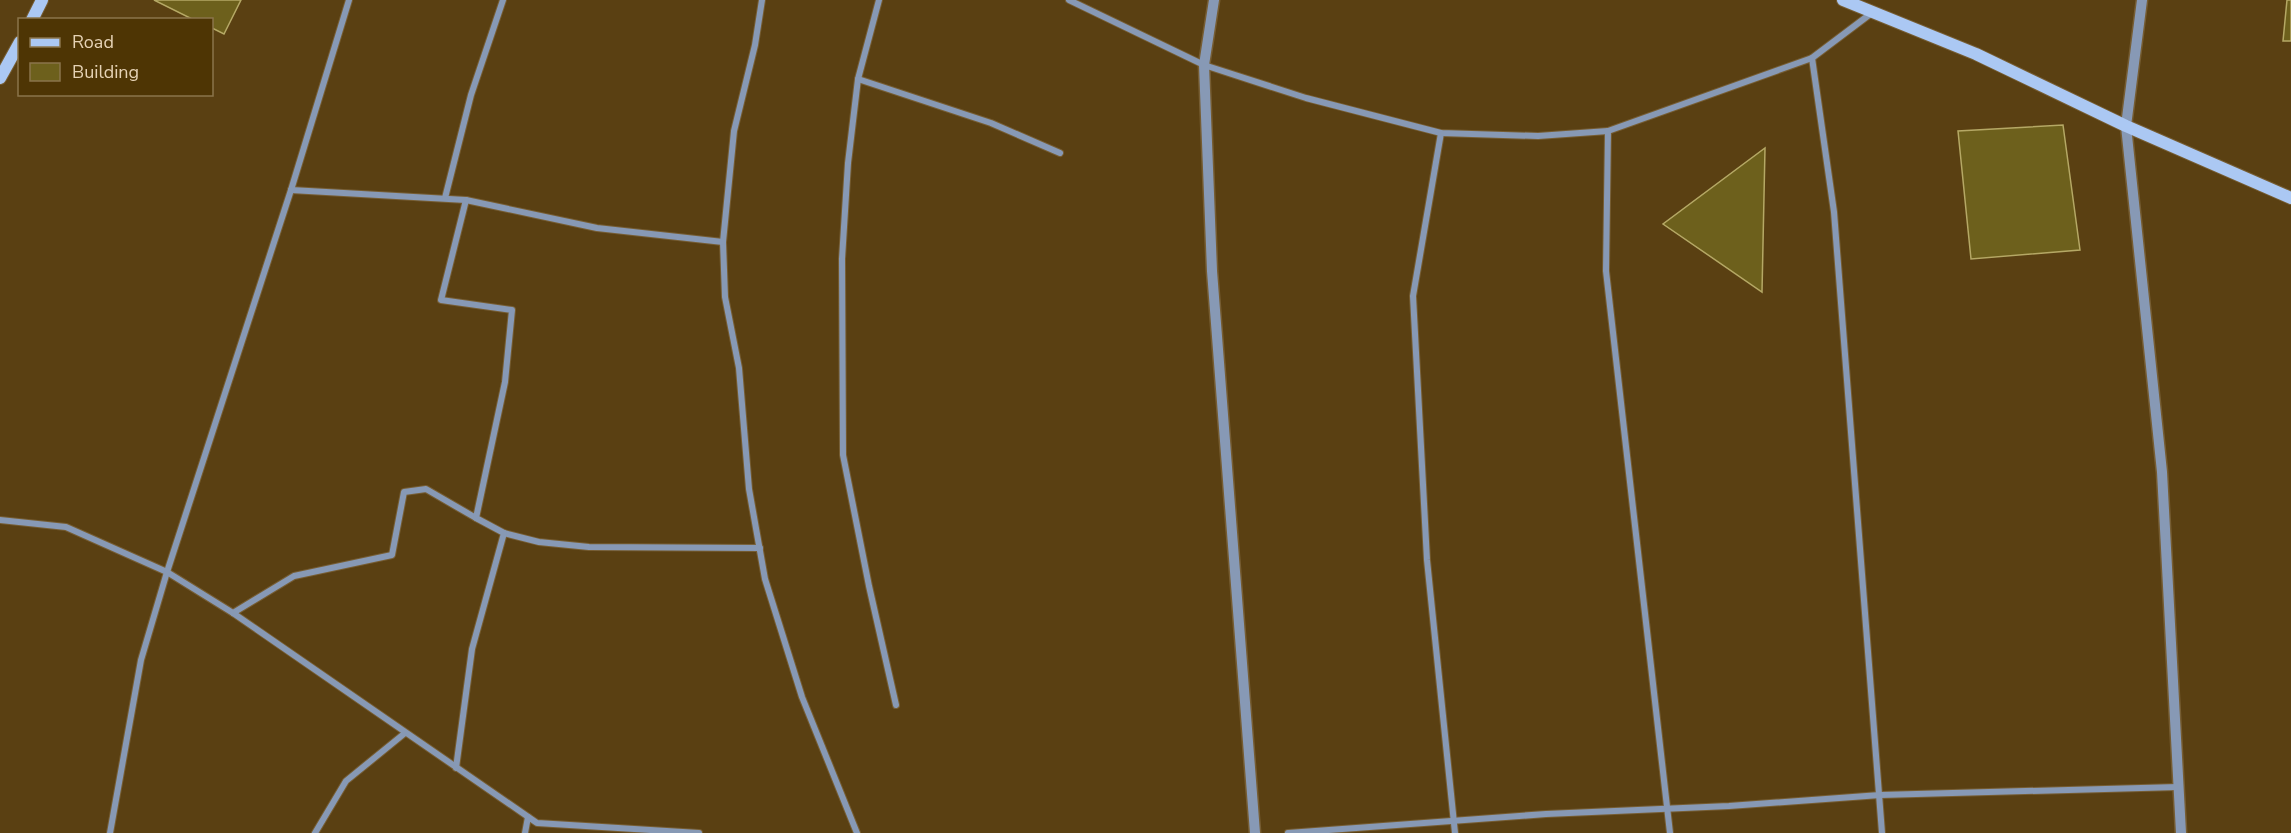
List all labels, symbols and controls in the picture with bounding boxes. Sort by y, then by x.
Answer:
legend [18,18,213,96]
text: Road [72,30,114,54]
text: Building [72,60,139,84]

